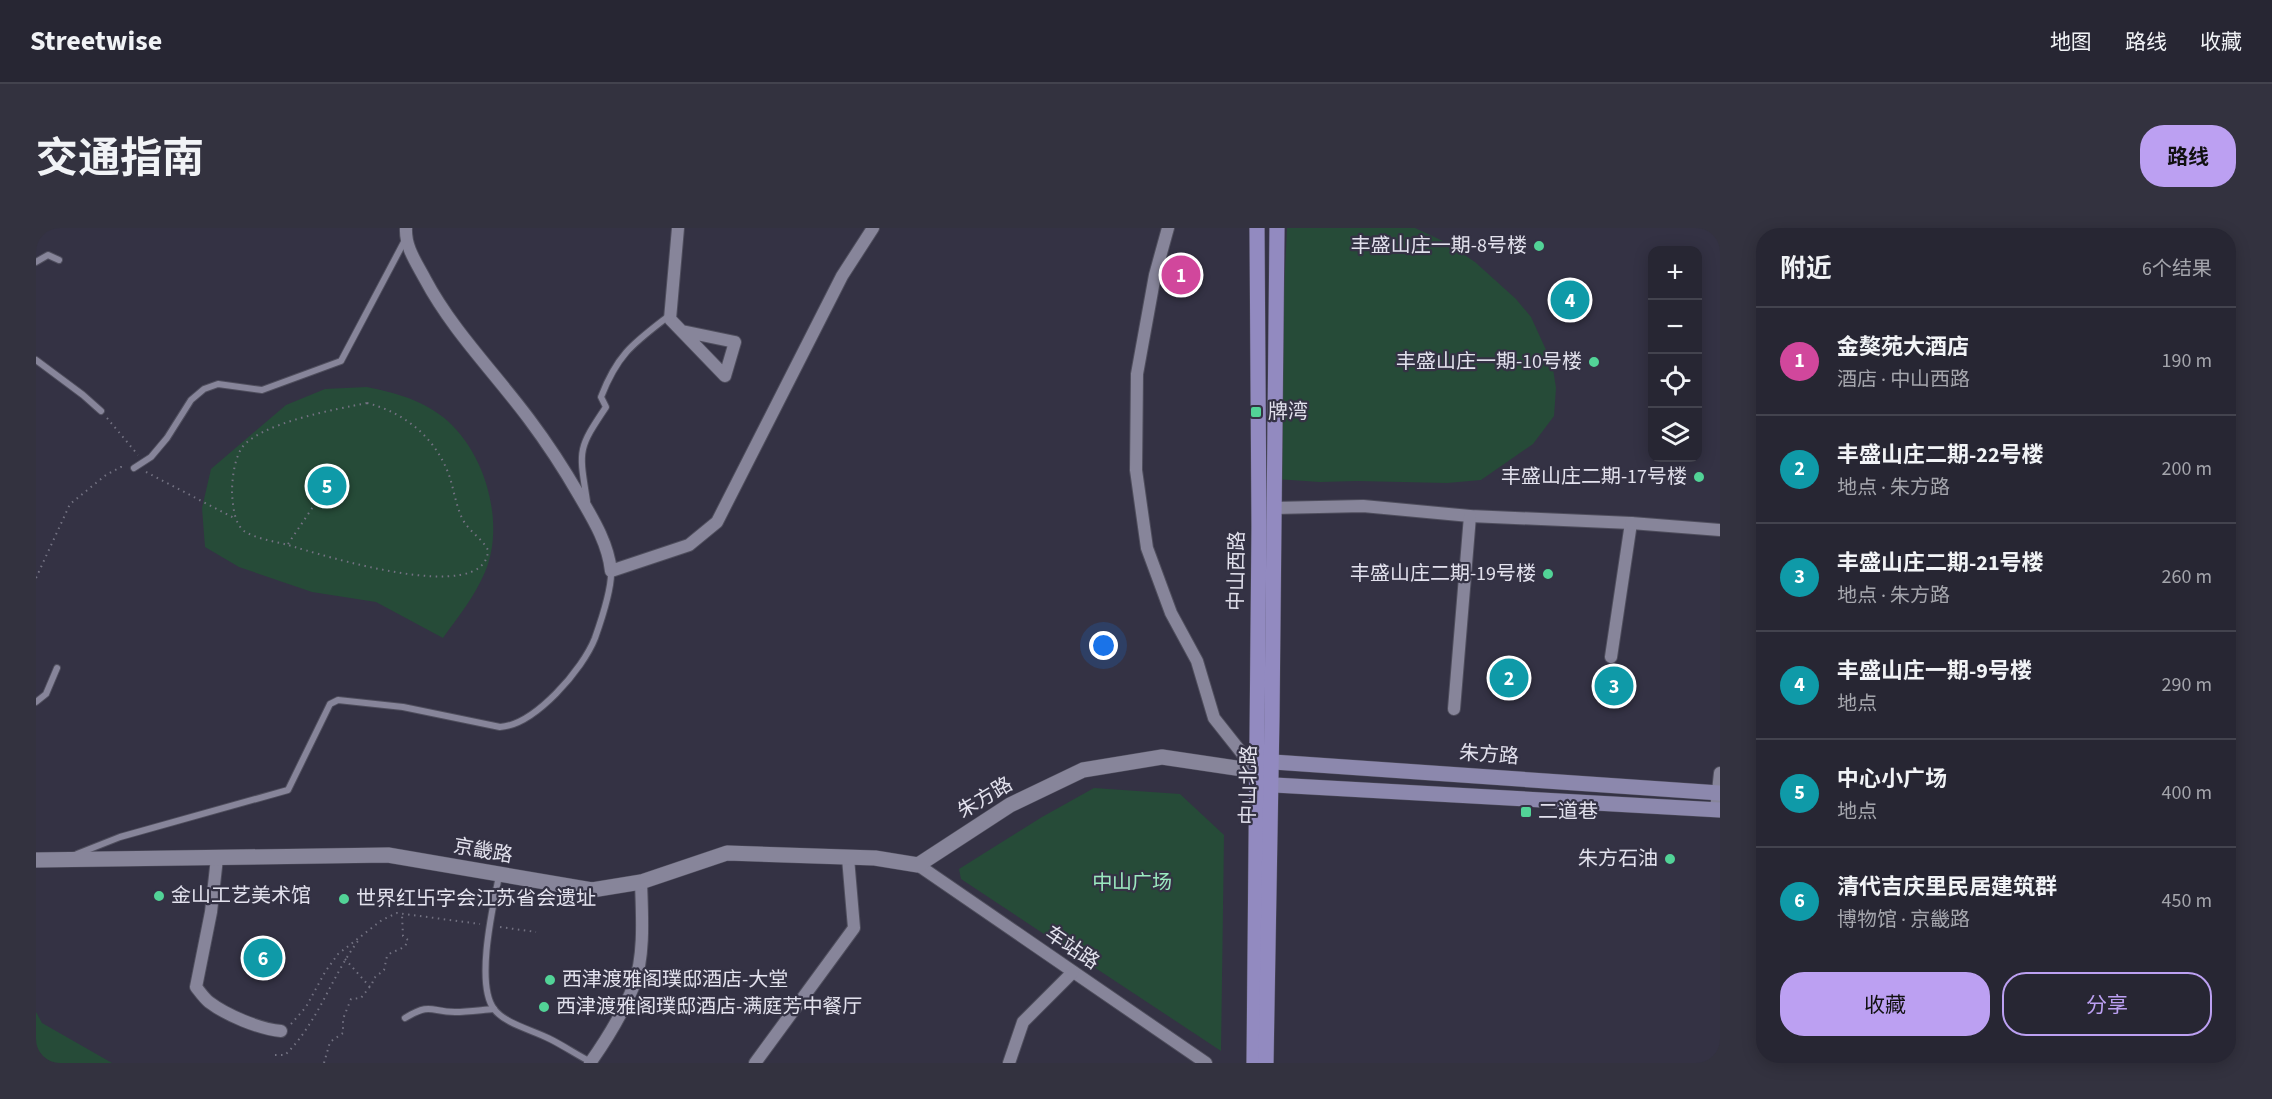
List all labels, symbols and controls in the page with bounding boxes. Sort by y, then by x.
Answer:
text: Streetwise [30,21,162,61]
text: 地图 [2050,27,2092,57]
text: 路线 [2125,27,2167,57]
text: 收藏 [2200,27,2242,57]
button: 路线 [2140,125,2236,187]
text: 交通指南 [36,129,204,189]
place label: 丰盛山庄一期-8号楼 [1351,232,1527,260]
marker: 丰盛山庄一期-8号楼 [1532,239,1546,253]
map controls [1648,246,1702,462]
button: + [1648,246,1702,300]
text: 附近 [1780,250,1832,287]
pin: 1 [1162,252,1200,298]
text: 6个结果 [2142,255,2212,283]
pin: 4 [1550,278,1589,322]
button: − [1648,300,1702,354]
text: 金獒苑大酒店 [1837,331,1969,363]
text: 1 [1794,347,1805,375]
text: 190 m [2162,347,2212,375]
place label: 丰盛山庄一期-10号楼 [1396,348,1582,376]
button: locate [1648,354,1702,408]
marker: 丰盛山庄一期-10号楼 [1587,355,1601,369]
text: 酒店 · 中山西路 [1837,366,1970,394]
place label: 牌湾 [1268,398,1308,426]
marker: 牌湾 [1249,405,1263,419]
button: layers [1648,408,1702,462]
text: 丰盛山庄二期-22号楼 [1837,439,2044,471]
text: 2 [1794,455,1805,483]
text: 200 m [2162,455,2212,483]
place label: 丰盛山庄二期-17号楼 [1501,463,1687,491]
pin: 5 [308,464,346,508]
marker: 丰盛山庄二期-17号楼 [1692,470,1706,484]
text: 地点 · 朱方路 [1837,474,1950,502]
street label: 中山西路 [1222,531,1252,611]
text: 丰盛山庄二期-21号楼 [1837,547,2044,579]
place label: 丰盛山庄二期-19号楼 [1350,560,1536,588]
text: 3 [1794,563,1805,591]
text: 260 m [2162,563,2212,591]
marker: 丰盛山庄二期-19号楼 [1541,567,1555,581]
text: 地点 · 朱方路 [1837,582,1950,610]
your location [1089,631,1118,660]
text: 丰盛山庄一期-9号楼 [1837,655,2032,687]
pin: 2 [1490,656,1528,700]
pin: 3 [1594,664,1634,708]
text: 4 [1794,671,1805,699]
text: 290 m [2162,671,2212,699]
text: 地点 [1837,690,1877,718]
street label: 朱方路 [1458,739,1520,771]
street label: 中山北路 [1234,745,1264,825]
text: 中心小广场 [1837,763,1947,795]
street label: 朱方路 [952,771,1018,825]
text: 5 [1794,779,1805,807]
text: 400 m [2162,779,2212,807]
place label: 二道巷 [1538,798,1598,826]
text: 地点 [1837,798,1877,826]
marker: 二道巷 [1519,805,1533,819]
street label: 京畿路 [451,832,515,870]
place label: 朱方石油 [1578,845,1658,873]
marker: 朱方石油 [1663,852,1677,866]
park label: 中山广场 [1092,869,1172,897]
text: 清代吉庆里民居建筑群 [1837,871,2057,903]
place label: 金山工艺美术馆 [171,882,311,910]
place label: 世界红卐字会江苏省会遗址 [356,885,596,913]
text: 6 [1794,887,1805,915]
text: 450 m [2162,887,2212,915]
marker: 金山工艺美术馆 [152,889,166,903]
marker: 世界红卐字会江苏省会遗址 [337,892,351,906]
text: 博物馆 · 京畿路 [1837,906,1970,934]
street label: 车站路 [1039,920,1105,976]
pin: 6 [244,936,282,980]
place label: 西津渡雅阁璞邸酒店-大堂 [562,966,788,994]
button: 收藏 [1780,972,1990,1036]
button: 分享 [2002,972,2212,1036]
marker: 西津渡雅阁璞邸酒店-大堂 [543,973,557,987]
place label: 西津渡雅阁璞邸酒店-满庭芳中餐厅 [556,993,862,1021]
marker: 西津渡雅阁璞邸酒店-满庭芳中餐厅 [537,1000,551,1014]

